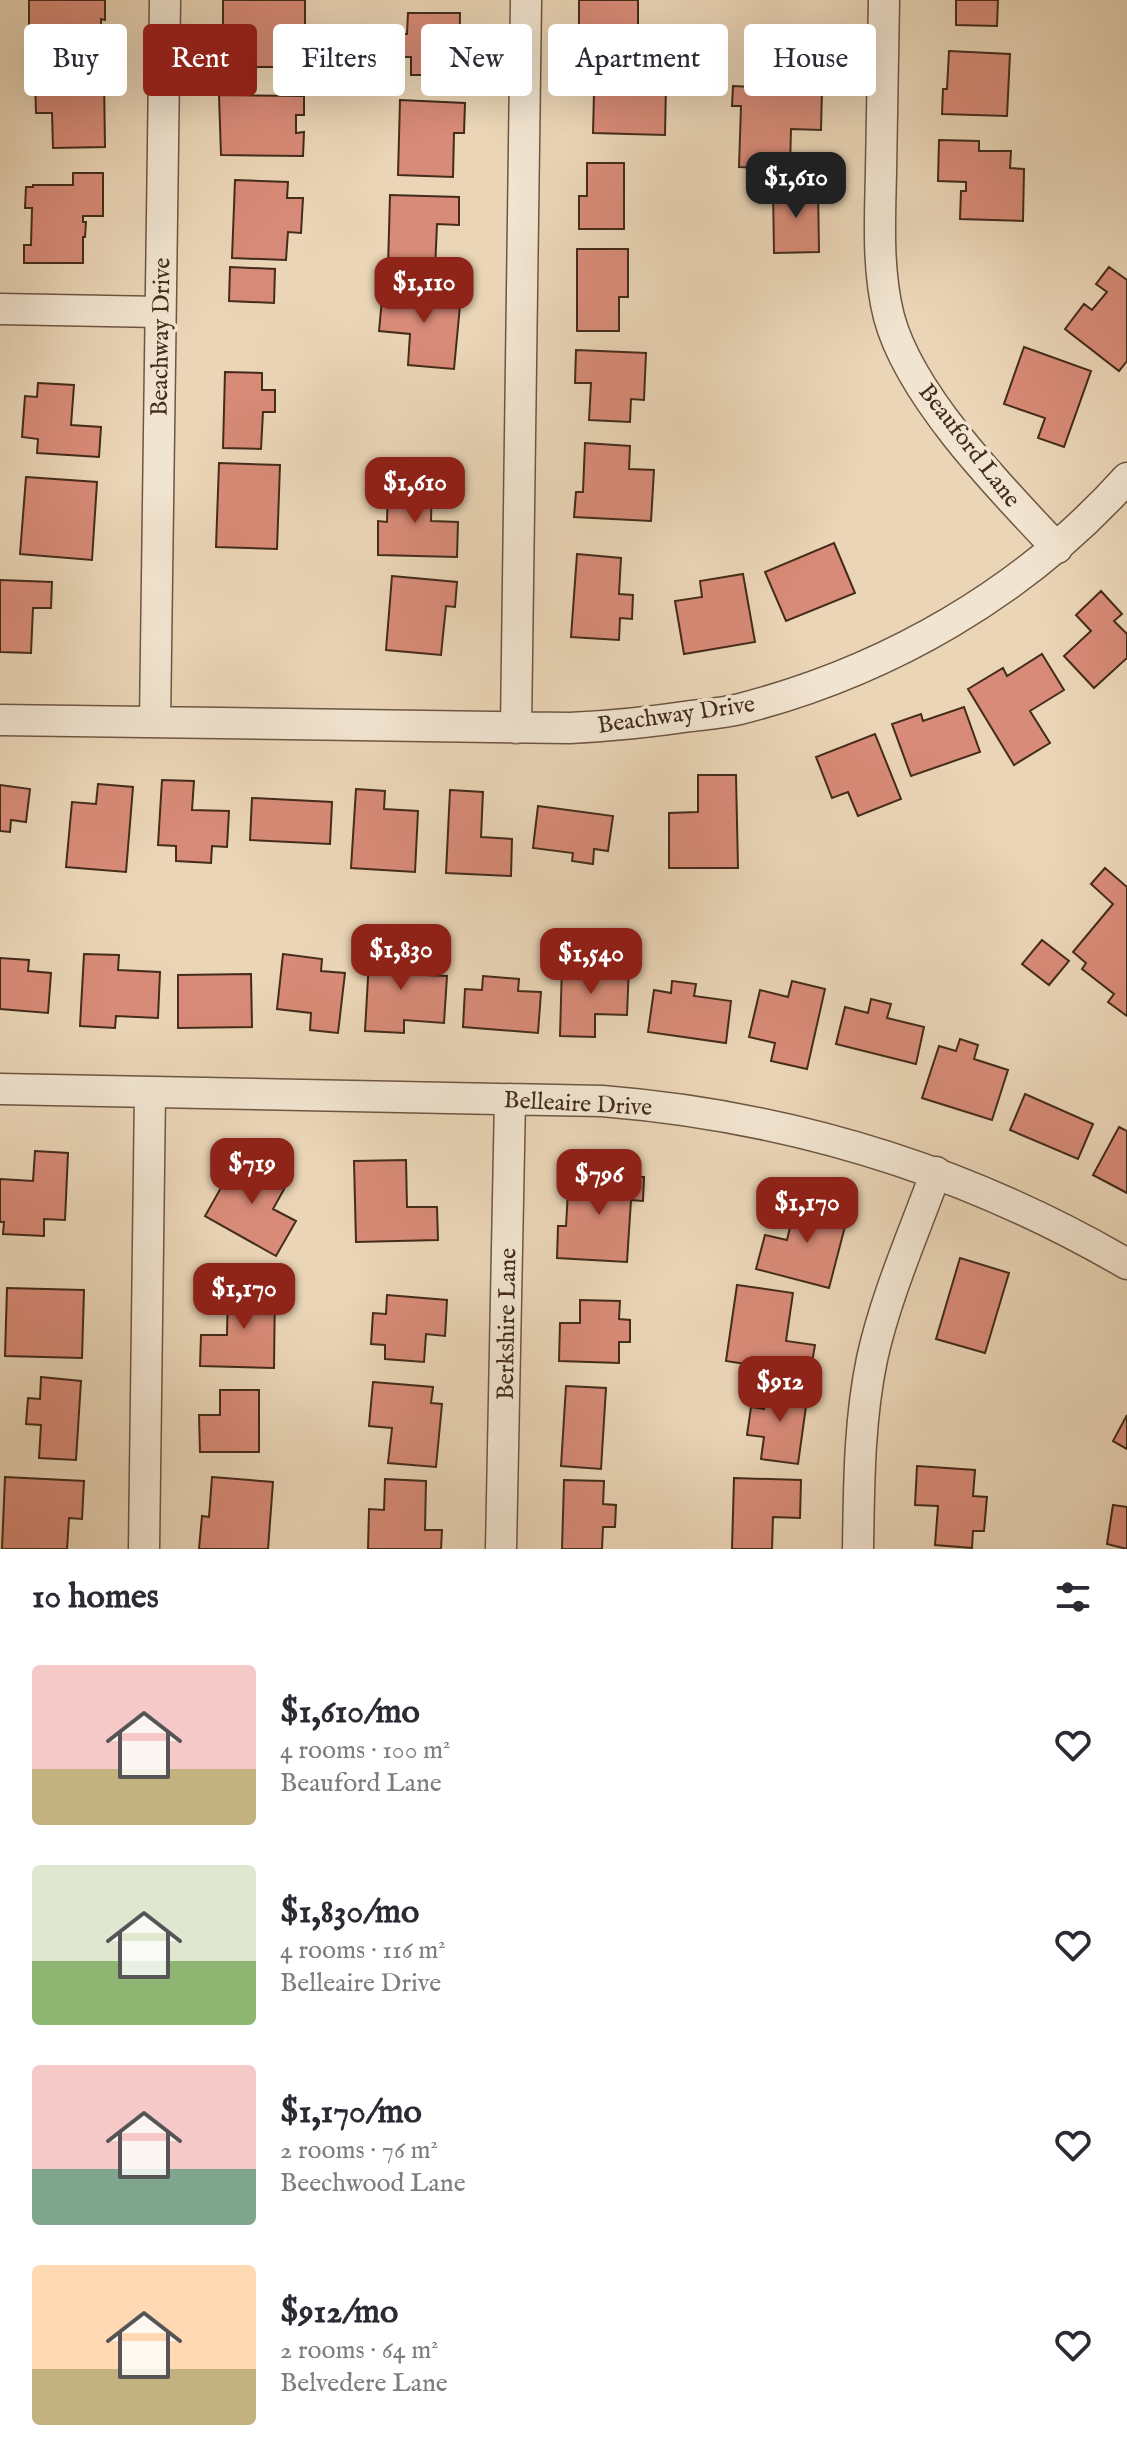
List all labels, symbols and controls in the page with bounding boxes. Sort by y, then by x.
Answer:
chip: Buy [24,24,127,96]
chip: Rent [143,24,257,96]
chip: Filters [273,24,405,96]
chip: New [421,24,532,96]
chip: Apartment [548,24,728,96]
chip: House [744,24,876,96]
pin: $1,610 [731,152,861,220]
text: $1,610 [764,161,828,194]
street label: Beachway Drive [145,257,178,417]
pin: $1,110 [359,257,489,325]
text: $1,110 [392,266,456,299]
street label: Beauford Lane [911,378,1027,514]
pin: $1,610 [350,457,480,525]
text: $1,610 [383,466,447,499]
street label: Beachway Drive [595,689,757,742]
pin: $1,830 [336,924,466,992]
pin: $1,540 [526,928,656,996]
text: $1,830 [369,933,433,966]
text: $1,540 [558,937,624,970]
street label: Belleaire Drive [503,1085,653,1124]
pin: $719 [205,1138,299,1206]
text: $719 [228,1147,276,1180]
pin: $796 [552,1149,646,1217]
text: $796 [575,1158,623,1191]
pin: $1,170 [742,1177,872,1245]
text: $1,170 [774,1186,840,1219]
street label: Berkshire Lane [491,1248,524,1400]
pin: $1,170 [179,1263,309,1331]
text: $1,170 [211,1272,277,1305]
pin: $912 [733,1356,827,1424]
text: $912 [756,1365,804,1398]
icon: filters [1051,1575,1095,1619]
text: 10 homes [32,1576,159,1619]
text: $1,610/mo [280,1691,420,1734]
icon: home [96,1697,192,1793]
icon: heart [1051,1723,1095,1767]
text: 4 rooms · 100 m² [280,1734,450,1767]
text: Beauford Lane [280,1767,442,1800]
text: $1,830/mo [280,1891,419,1934]
icon: home [96,1897,192,1993]
icon: heart [1051,1923,1095,1967]
text: 4 rooms · 116 m² [280,1934,446,1967]
text: Belleaire Drive [280,1967,441,2000]
text: $1,170/mo [280,2091,422,2134]
icon: home [96,2097,192,2193]
icon: heart [1051,2123,1095,2167]
text: 2 rooms · 76 m² [280,2134,438,2167]
text: Beechwood Lane [280,2167,466,2200]
text: $912/mo [280,2291,398,2334]
icon: home [96,2297,192,2393]
icon: heart [1051,2323,1095,2367]
text: 2 rooms · 64 m² [280,2334,439,2367]
text: Belvedere Lane [280,2367,448,2400]

